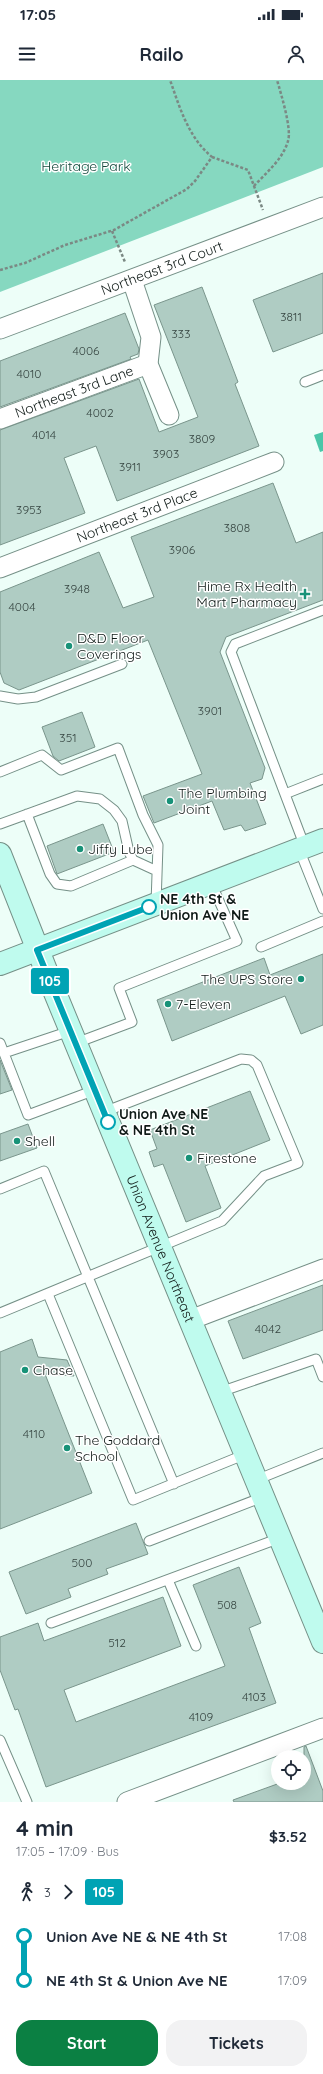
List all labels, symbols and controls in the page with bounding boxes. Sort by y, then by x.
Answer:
text: 17:05 [20,5,56,24]
icon: menu [16,43,38,65]
text: Railo [140,43,183,66]
icon: person [285,43,307,65]
park label: Heritage Park [41,157,131,175]
street label: Northeast 3rd Court [98,237,226,299]
house number: 3811 [280,309,302,324]
house number: 333 [172,326,190,341]
house number: 4006 [72,343,100,358]
street label: Northeast 3rd Lane [12,361,136,422]
house number: 4010 [16,366,42,381]
house number: 4002 [86,405,114,420]
house number: 4014 [32,427,56,442]
house number: 3809 [189,431,216,446]
house number: 3903 [153,446,179,461]
house number: 3911 [119,459,141,474]
street label: Northeast 3rd Place [74,483,200,547]
house number: 3953 [16,502,42,517]
house number: 3808 [224,520,250,535]
house number: 3906 [169,542,196,557]
place label: Hime Rx Health Mart Pharmacy [196,577,297,611]
house number: 3948 [64,581,90,596]
marker: Hime Rx Health Mart Pharmacy [300,589,310,599]
house number: 4004 [9,599,35,614]
place label: D&D Floor Coverings [77,629,144,663]
marker: D&D Floor Coverings [64,641,74,651]
house number: 3901 [198,703,222,718]
house number: 351 [59,730,77,745]
place label: The Plumbing Joint [178,784,267,818]
marker: The Plumbing Joint [165,796,175,806]
place label: Jiffy Lube [88,840,153,858]
marker: Jiffy Lube [75,844,85,854]
place label: NE 4th St & Union Ave NE [160,890,249,924]
marker: NE 4th St & Union Ave NE [141,899,157,915]
line badge: 105 [27,968,73,994]
place label: The UPS Store [201,970,293,988]
text: 105 [39,972,61,990]
marker: The UPS Store [296,974,306,984]
place label: 7-Eleven [176,995,231,1013]
marker: 7-Eleven [163,999,173,1009]
place label: Union Ave NE & NE 4th St [119,1105,208,1139]
marker: Union Ave NE & NE 4th St [100,1114,116,1130]
place label: Shell [25,1132,55,1150]
marker: Shell [12,1136,22,1146]
place label: Firestone [197,1149,257,1167]
marker: Firestone [184,1153,194,1163]
street label: Union Avenue Northeast [122,1172,199,1325]
house number: 4042 [255,1321,282,1336]
place label: Chase [33,1361,73,1379]
marker: Chase [20,1365,30,1375]
house number: 4110 [23,1426,45,1441]
place label: The Goddard School [75,1431,160,1465]
marker: The Goddard School [62,1443,72,1453]
house number: 500 [72,1555,92,1570]
house number: 508 [217,1597,237,1612]
house number: 512 [108,1635,126,1650]
house number: 4103 [242,1689,266,1704]
house number: 4109 [189,1709,214,1724]
map controls [271,1750,311,1790]
button: locate [271,1750,311,1790]
text: 4 min [16,1814,74,1842]
text: $3.52 [269,1827,307,1846]
text: 17:05 – 17:09 · Bus [16,1843,119,1859]
icon: walk [16,1881,38,1903]
icon: forward [57,1881,79,1903]
text: 105 [93,1883,115,1901]
text: 3 [44,1884,51,1900]
text: Union Ave NE & NE 4th St [46,1927,228,1946]
text: 17:08 [278,1928,307,1944]
text: NE 4th St & Union Ave NE [46,1971,228,1990]
text: 17:09 [278,1972,307,1988]
button: Start [16,2020,158,2066]
button: Tickets [166,2020,307,2066]

